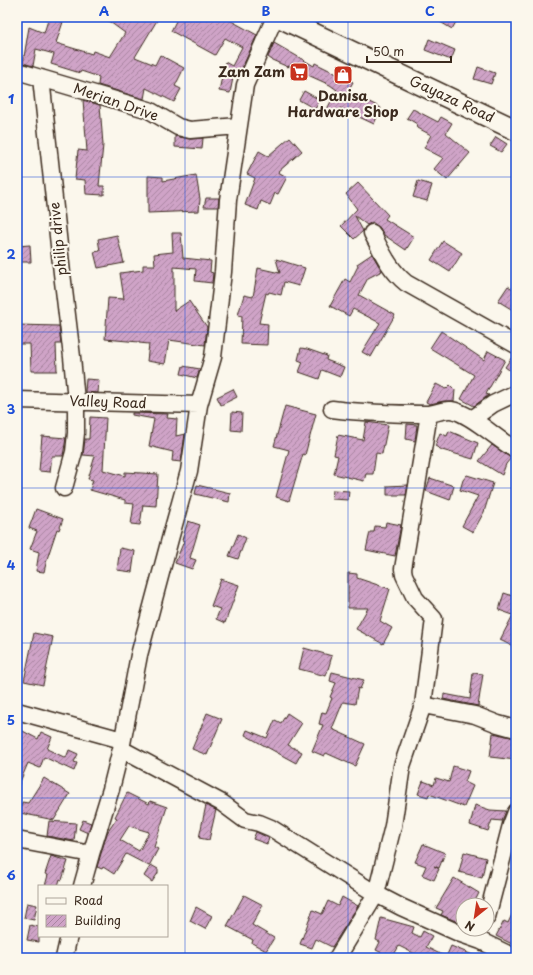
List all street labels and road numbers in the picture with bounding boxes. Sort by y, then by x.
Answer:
street label: Gayaza Road [406,70,498,127]
street label: Merian Drive [71,77,161,126]
street label: philip drive [43,201,72,277]
street label: Valley Road [69,390,147,413]

